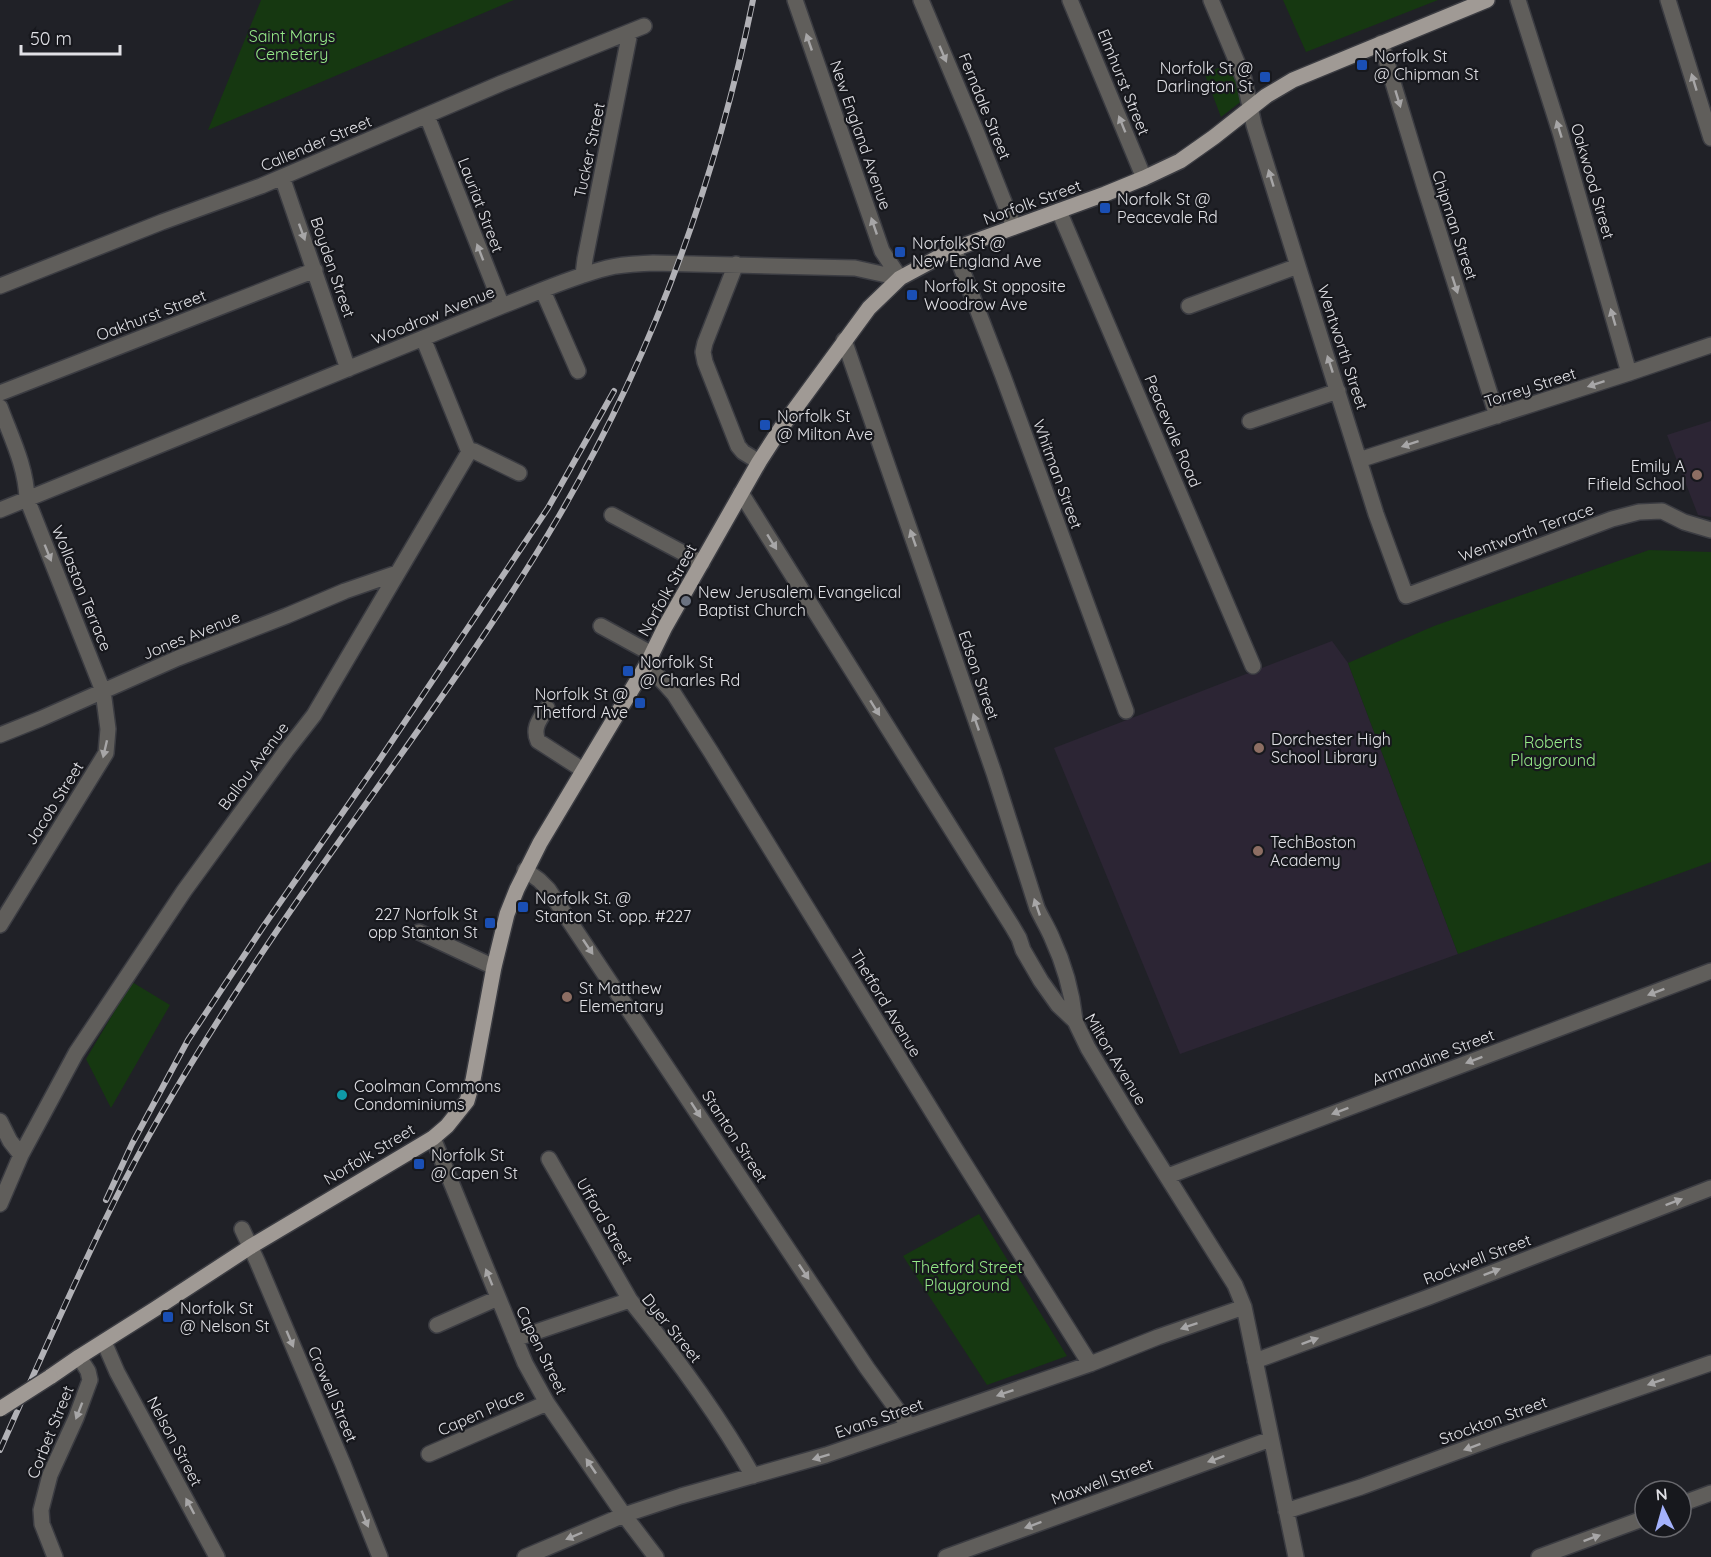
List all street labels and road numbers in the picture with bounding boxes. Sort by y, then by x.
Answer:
street label: Elmhurst Street [1094,26,1154,138]
street label: Ferndale Street [955,50,1015,162]
street label: New England Avenue [826,58,896,212]
street label: Tucker Street [569,101,609,199]
street label: Callender Street [257,111,375,175]
street label: Oakwood Street [1567,121,1619,241]
street label: Lauriat Street [454,155,508,255]
street label: Chipman Street [1428,168,1482,282]
street label: Norfolk Street [980,175,1084,229]
street label: Boyden Street [306,214,360,320]
street label: Woodrow Avenue [369,281,497,349]
street label: Wentworth Street [1313,282,1373,412]
street label: Oakhurst Street [93,285,209,345]
street label: Torrey Street [1481,363,1579,411]
street label: Peacevale Road [1140,372,1206,490]
street label: Whitman Street [1029,417,1087,531]
street label: Wentworth Terrace [1456,498,1596,566]
street label: Wollaston Terrace [48,522,116,654]
street label: Norfolk Street [633,540,701,640]
street label: Jones Avenue [139,606,243,664]
street label: Edson Street [954,628,1004,722]
street label: Ballou Avenue [213,718,293,814]
street label: Jacob Street [20,758,88,848]
street label: Thetford Avenue [846,945,926,1061]
street label: Milton Avenue [1081,1009,1151,1109]
street label: Armandine Street [1369,1024,1497,1090]
street label: Stanton Street [698,1086,772,1186]
street label: Norfolk Street [320,1119,418,1189]
street label: Ufford Street [572,1174,638,1268]
street label: Rockwell Street [1420,1229,1534,1289]
street label: Dyer Street [638,1289,706,1367]
street label: Capen Street [512,1302,572,1398]
street label: Crowell Street [304,1343,362,1445]
street label: Corbet Street [22,1383,78,1481]
street label: Capen Place [435,1384,527,1440]
street label: Stockton Street [1436,1391,1550,1449]
street label: Nelson Street [143,1393,207,1489]
street label: Evans Street [832,1394,926,1442]
street label: Maxwell Street [1048,1453,1156,1509]

